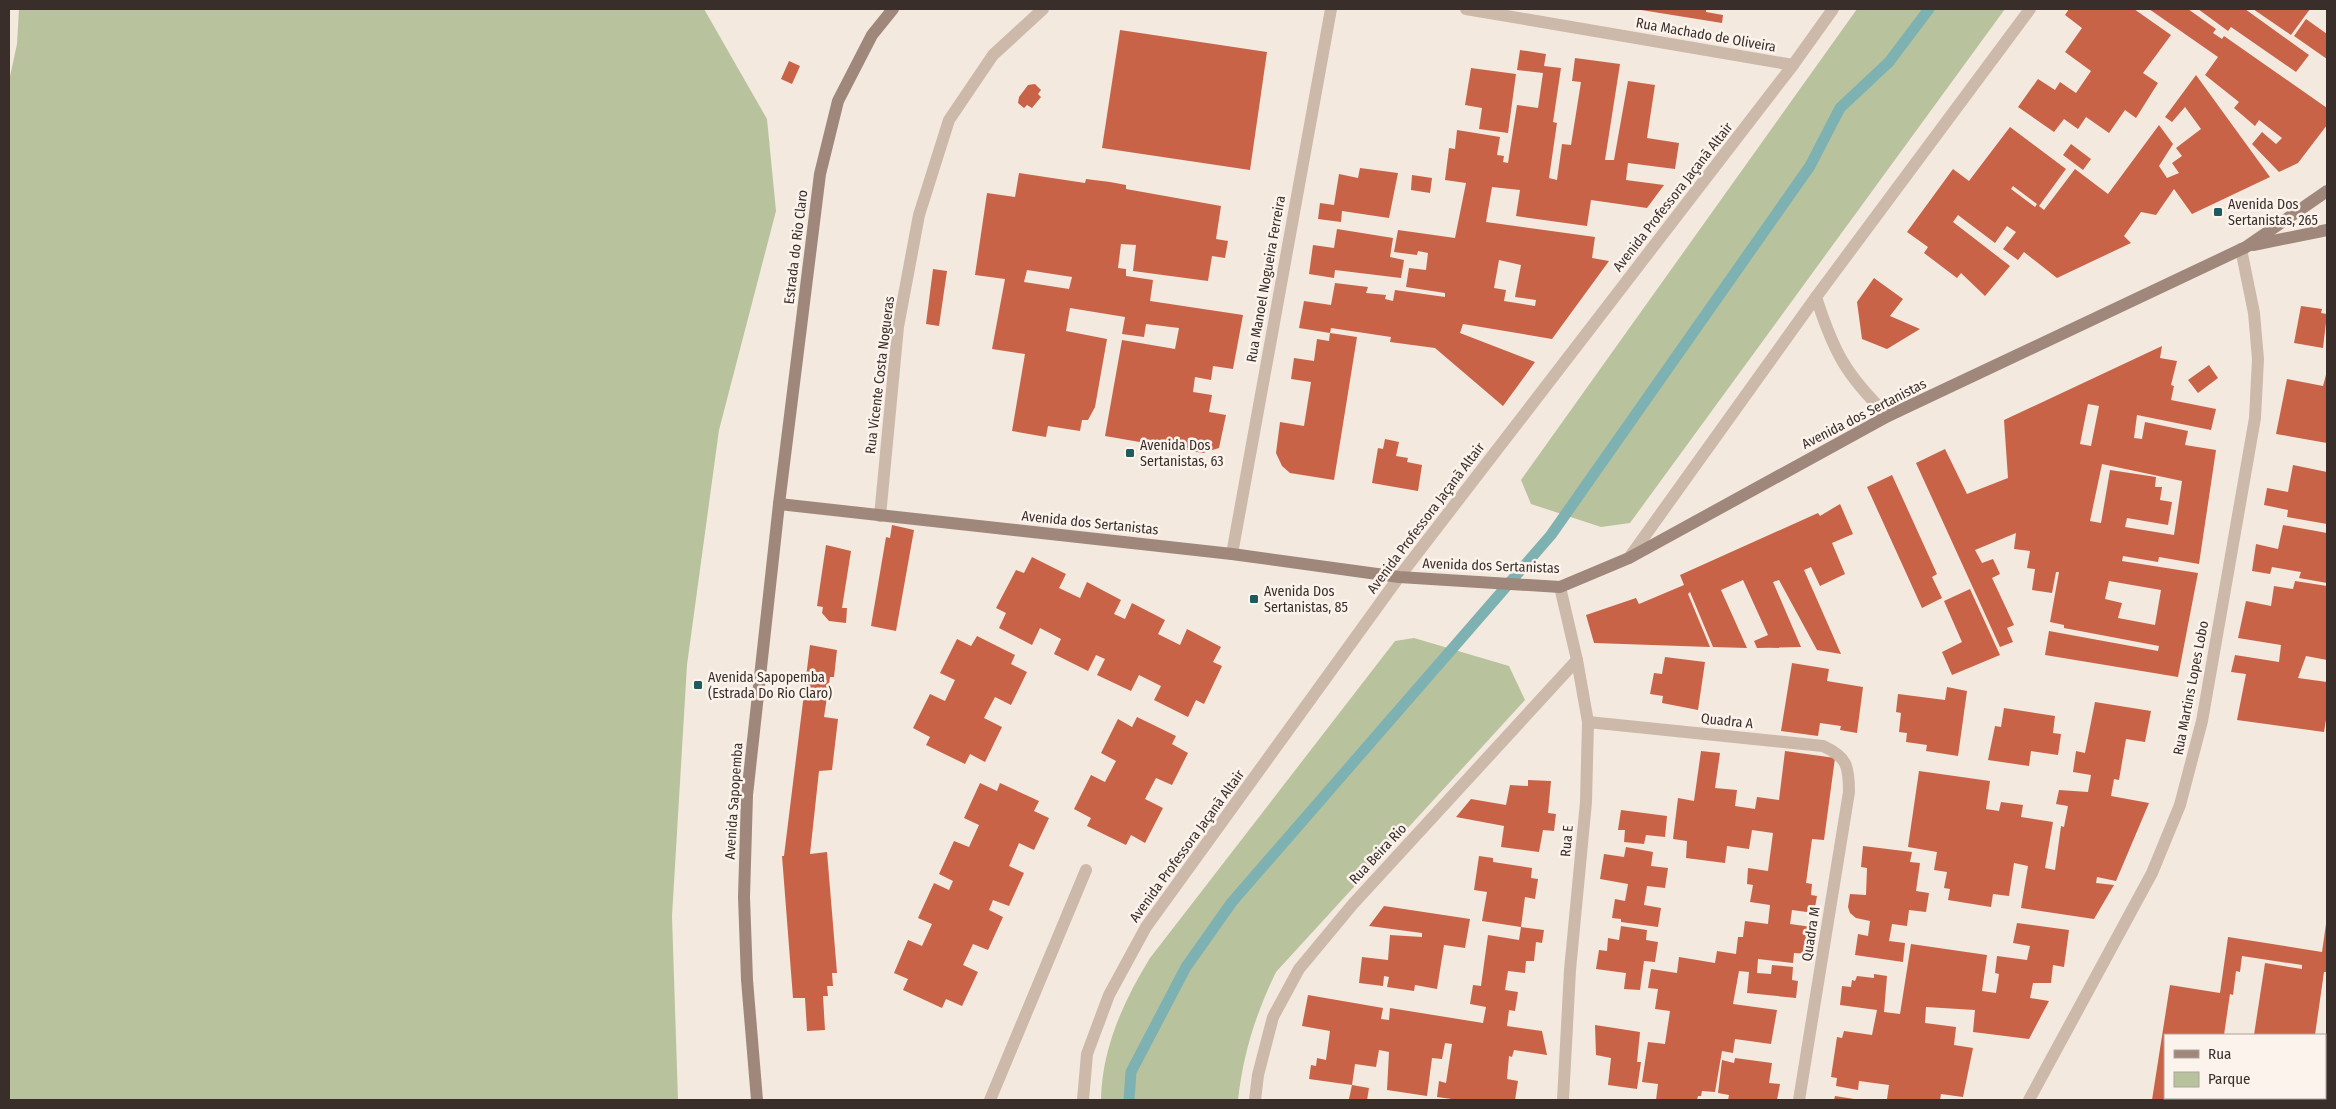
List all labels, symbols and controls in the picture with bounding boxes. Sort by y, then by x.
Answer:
street label: Rua Machado de Oliveira [1635,14,1778,56]
street label: Avenida Professora Jaçanã Altair [1610,119,1737,275]
street label: Estrada do Rio Claro [781,189,811,305]
street label: Rua Manoel Nogueira Ferreira [1243,194,1289,364]
place label: Avenida Dos Sertanistas, 265 [2228,196,2318,229]
marker: Avenida Dos Sertanistas, 265 [2212,206,2224,218]
street label: Rua Vicente Costa Nogueras [862,295,898,455]
street label: Avenida dos Sertanistas [1799,375,1929,453]
place label: Avenida Dos Sertanistas, 63 [1140,437,1224,470]
street label: Avenida Professora Jaçanã Altair [1364,439,1488,597]
marker: Avenida Dos Sertanistas, 63 [1124,447,1136,459]
street label: Avenida dos Sertanistas [1021,507,1159,539]
street label: Avenida dos Sertanistas [1422,555,1560,577]
place label: Avenida Dos Sertanistas, 85 [1264,583,1348,616]
marker: Avenida Dos Sertanistas, 85 [1248,593,1260,605]
street label: Rua Martins Lopes Lobo [2170,619,2212,757]
place label: Avenida Sapopemba (Estrada Do Rio Claro) [708,669,832,702]
marker: Avenida Sapopemba (Estrada Do Rio Claro) [692,679,704,691]
street label: Quadra A [1700,710,1755,732]
street label: Avenida Sapopemba [721,742,747,860]
street label: Avenida Professora Jaçanã Altair [1126,766,1248,926]
street label: Rua Beira Rio [1346,820,1410,888]
street label: Rua E [1557,824,1577,858]
street label: Quadra M [1798,905,1824,963]
legend [2164,1034,2326,1099]
text: Rua [2208,1045,2231,1063]
text: Parque [2208,1070,2251,1088]

